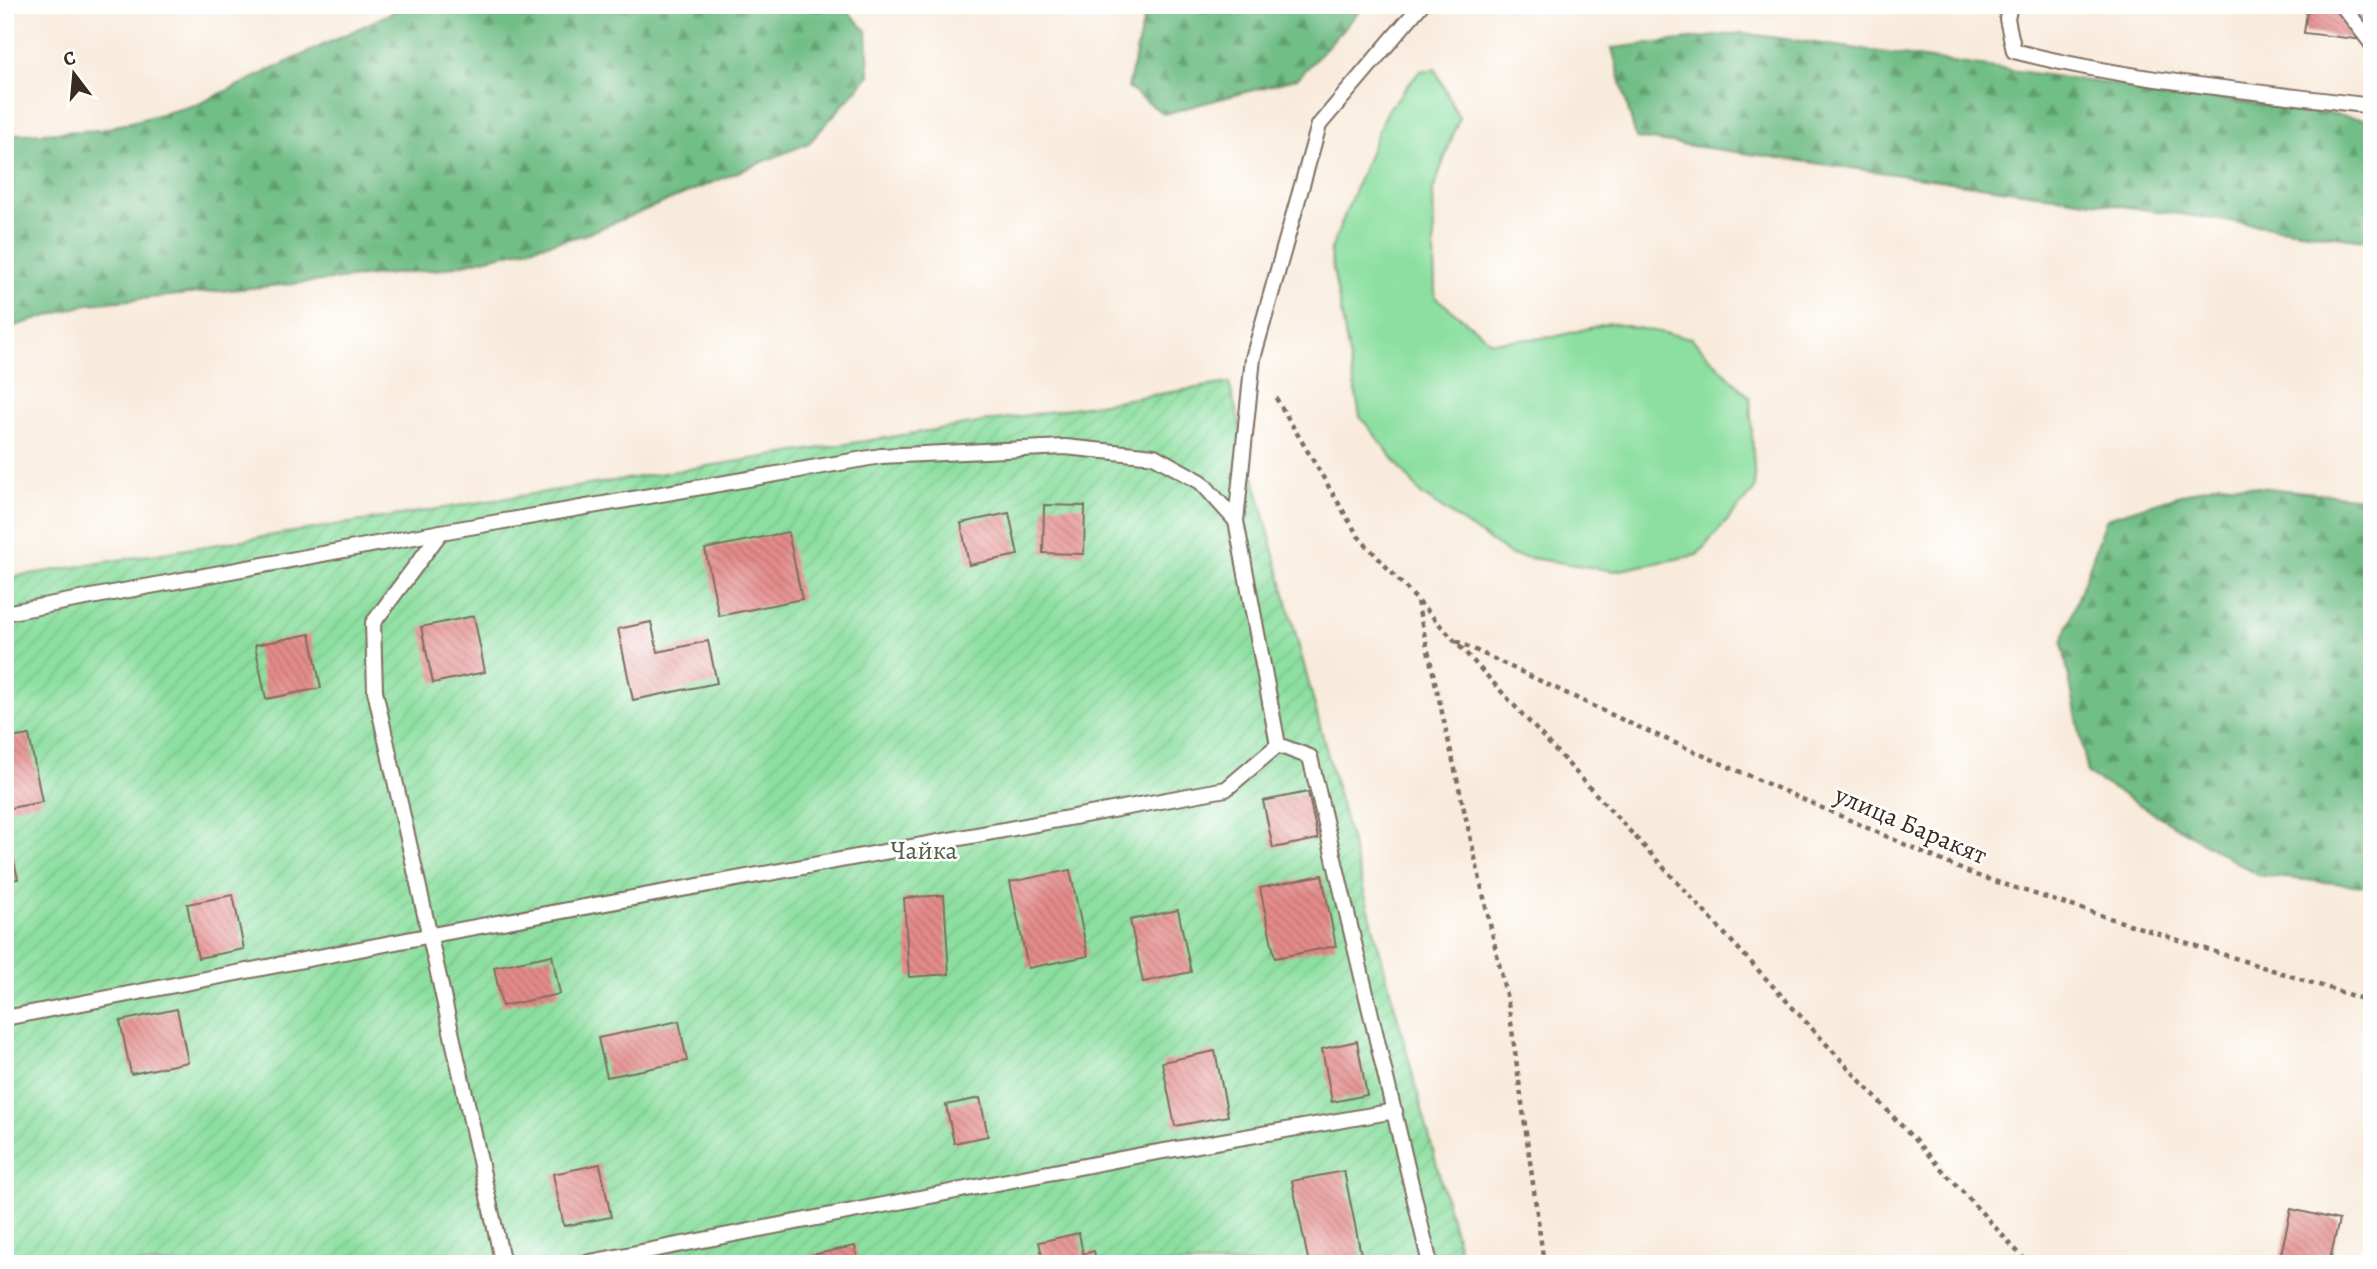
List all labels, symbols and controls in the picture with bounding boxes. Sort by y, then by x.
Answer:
north arrow [38,38,108,108]
text: С [60,45,79,73]
street label: улица Баракят [1829,777,1993,873]
park label: Чайка [890,833,958,868]

